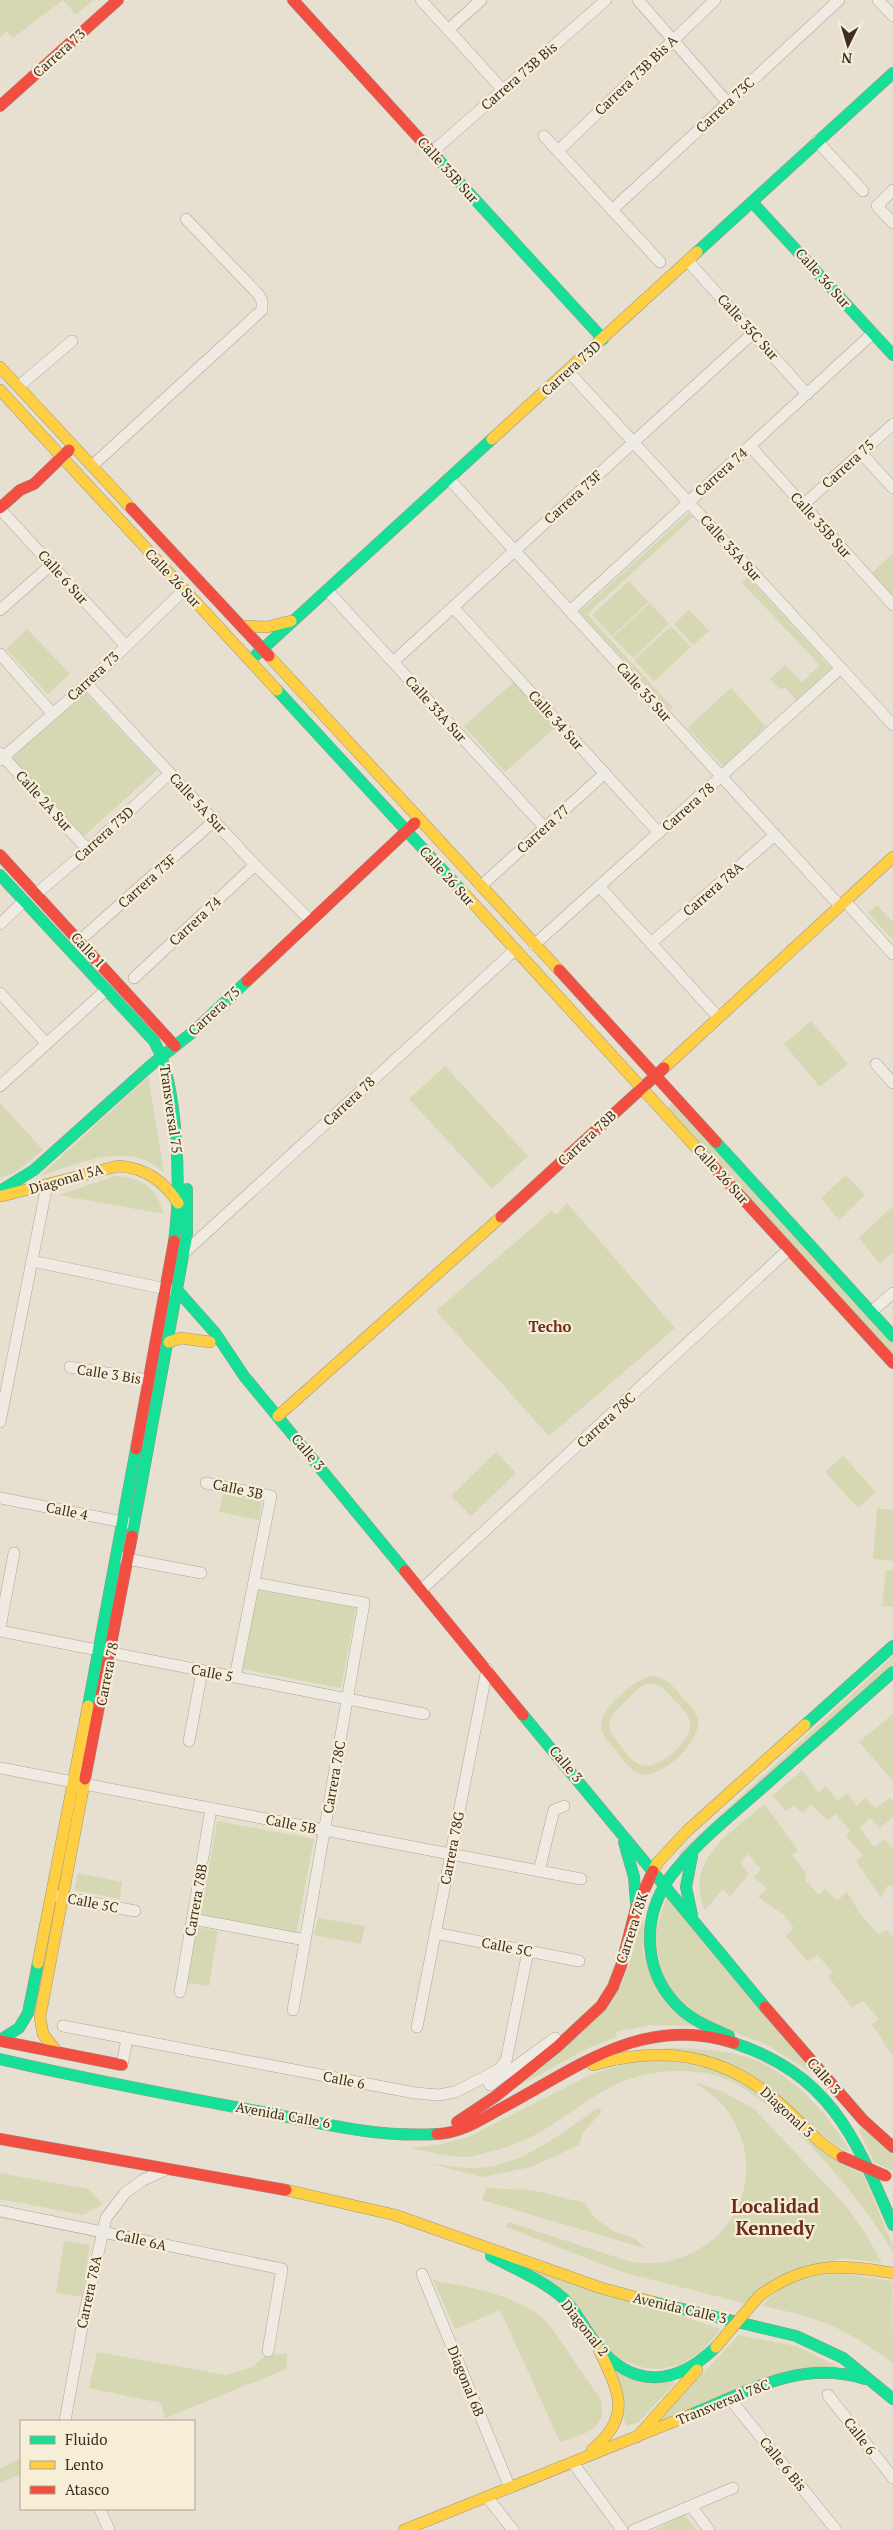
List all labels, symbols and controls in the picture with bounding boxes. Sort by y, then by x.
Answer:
north arrow [823,20,873,70]
street label: Carrera 73 [28,24,89,81]
street label: Carrera 73B Bis A [590,30,681,119]
street label: Carrera 73B Bis [476,37,561,114]
text: N [840,48,853,68]
street label: Carrera 73C [691,73,758,137]
street label: Calle 35B Sur [414,133,484,207]
street label: Calle 36 Sur [791,244,856,312]
street label: Calle 35C Sur [713,289,784,364]
street label: Carrera 73D [537,336,605,400]
street label: Carrera 75 [817,435,878,492]
street label: Carrera 74 [690,443,751,500]
street label: Carrera 73F [539,465,606,528]
street label: Calle 35B Sur [787,488,857,562]
street label: Calle 35A Sur [696,510,767,586]
street label: Calle 26 Sur [141,544,206,612]
street label: Calle 6 Sur [34,546,93,608]
street label: Carrera 73 [63,647,123,705]
street label: Calle 35 Sur [612,658,677,726]
street label: Calle 33A Sur [401,671,472,747]
street label: Calle 34 Sur [524,686,589,754]
street label: Calle 2A Sur [12,766,77,836]
street label: Calle 5A Sur [165,768,232,837]
street label: Carrera 78 [657,778,718,835]
street label: Carrera 77 [512,800,573,857]
street label: Carrera 73D [70,802,138,866]
street label: Calle 26 Sur [415,842,480,910]
street label: Carrera 73F [113,849,180,912]
street label: Carrera 78A [678,857,747,920]
street label: Carrera 74 [165,891,225,950]
street label: Calle 1 [67,928,110,972]
street label: Carrera 75 [184,982,244,1040]
street label: Transversal 75 [156,1063,187,1155]
street label: Carrera 78 [319,1072,379,1130]
street label: Carrera 78B [553,1106,620,1170]
street label: Calle 26 Sur [689,1140,754,1208]
street label: Diagonal 5A [27,1159,106,1198]
district label: Techo [528,1316,572,1336]
street label: Calle 3 Bis [76,1359,143,1388]
street label: Carrera 78C [572,1388,639,1452]
street label: Calle 3 [287,1429,329,1474]
street label: Calle 3B [211,1474,265,1503]
street label: Calle 4 [44,1497,90,1524]
street label: Carrera 78 [91,1640,122,1707]
street label: Calle 5 [189,1659,235,1686]
street label: Carrera 78C [318,1739,349,1815]
street label: Calle 3 [545,1741,587,1786]
street label: Calle 5B [264,1809,318,1838]
street label: Carrera 78G [435,1809,468,1886]
street label: Carrera 78B [180,1862,211,1938]
street label: Calle 5C [66,1888,120,1917]
street label: Carrera 78K [611,1889,652,1966]
street label: Calle 5C [480,1932,534,1961]
street label: Calle 3 [803,2053,845,2098]
street label: Calle 6 [321,2066,367,2093]
street label: Diagonal 3 [756,2082,818,2141]
street label: Avenida Calle 6 [234,2097,332,2132]
district label: Localidad Kennedy [731,2193,820,2240]
street label: Calle 6A [114,2224,169,2255]
street label: Carrera 78A [72,2253,106,2330]
street label: Avenida Calle 3 [631,2287,729,2328]
street label: Diagonal 2 [557,2296,613,2360]
street label: Diagonal 6B [444,2342,489,2419]
street label: Transversal 78C [673,2374,772,2429]
street label: Calle 6 [840,2413,881,2459]
legend [20,2420,195,2510]
text: Fluido [65,2429,107,2449]
street label: Calle 6 Bis [756,2433,811,2495]
text: Lento [65,2454,104,2474]
text: Atasco [65,2479,109,2499]

